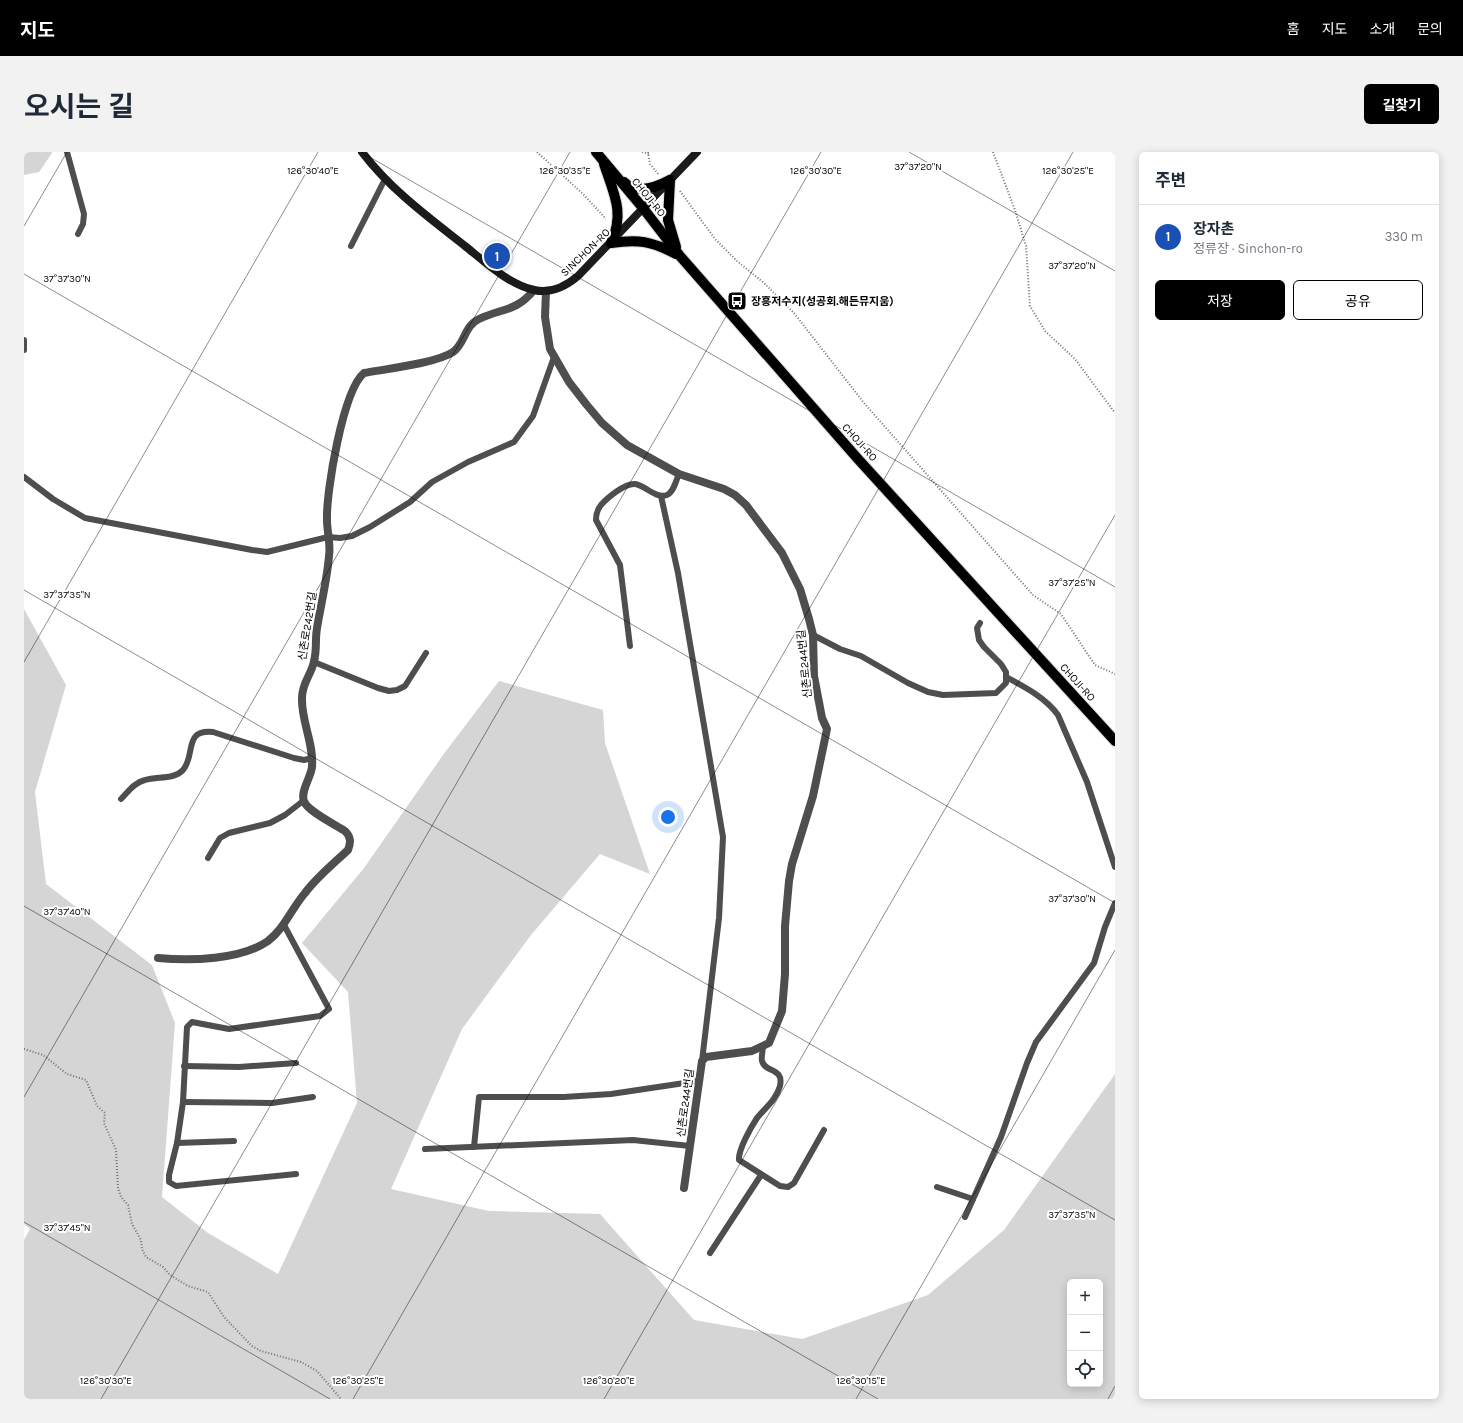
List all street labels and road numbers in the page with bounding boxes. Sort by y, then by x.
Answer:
street label: CHOJI-RO [629,175,668,219]
street label: SINCHON-RO [558,226,613,279]
street label: CHOJI-RO [839,421,880,464]
street label: 신촌로242번길 [296,591,319,661]
street label: 신촌로244번길 [794,629,815,699]
street label: CHOJI-RO [1057,661,1098,704]
street label: 신촌로244번길 [674,1068,697,1138]

